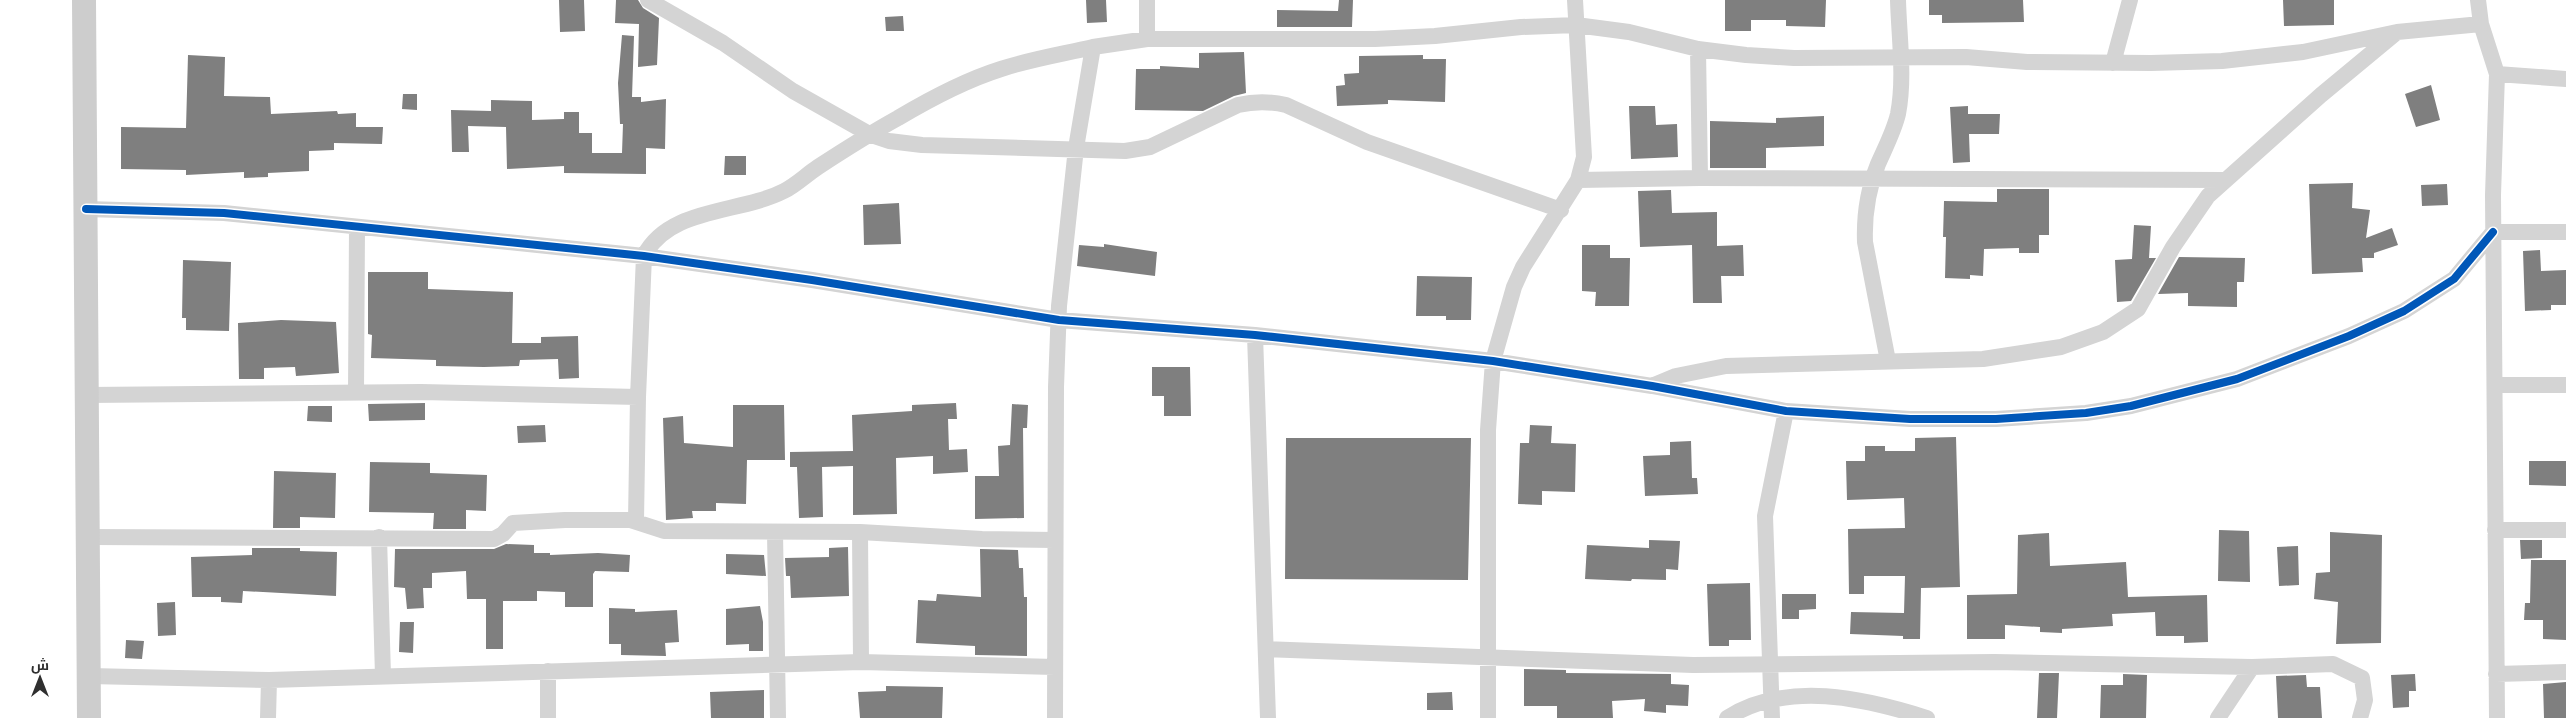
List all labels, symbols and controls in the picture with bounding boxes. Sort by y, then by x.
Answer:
north arrow [15,653,65,703]
text: ش [31,656,49,676]

